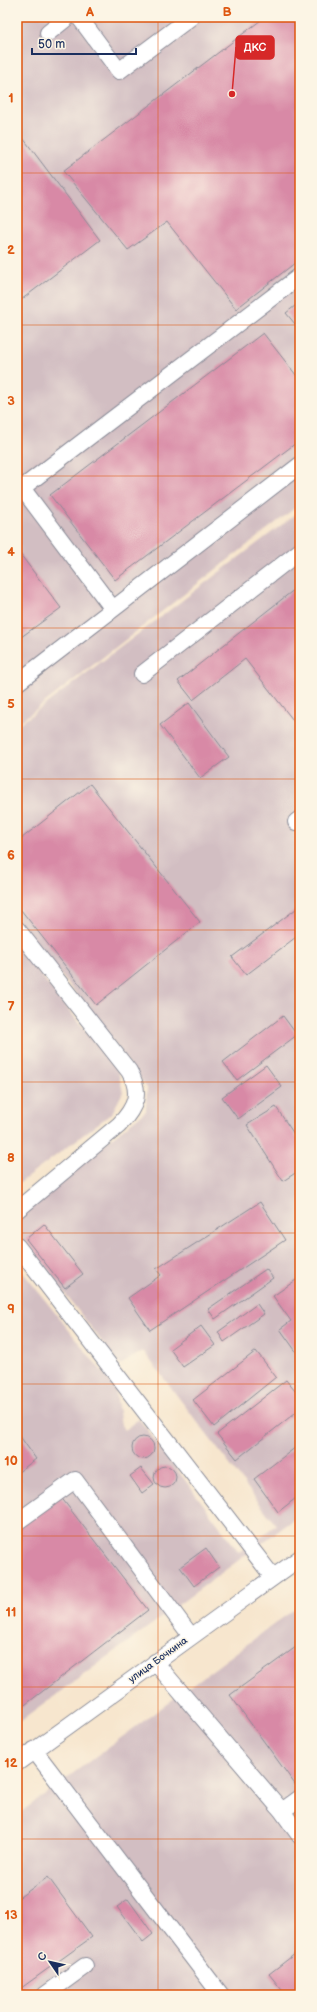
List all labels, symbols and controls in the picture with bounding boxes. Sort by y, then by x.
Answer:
text: A [85,4,94,20]
text: B [222,4,232,20]
scale bar [32,30,136,56]
callout: ДКС [236,36,274,59]
text: 50 m [38,37,65,52]
text: ДКС [244,41,267,54]
text: 1 [8,90,14,106]
text: 2 [7,242,15,258]
text: 3 [7,393,15,409]
text: 4 [7,544,15,560]
text: 5 [7,696,15,712]
text: 6 [7,847,15,863]
text: 7 [7,999,15,1015]
text: 8 [7,1150,15,1166]
text: 9 [7,1301,15,1317]
text: 10 [4,1453,18,1469]
text: 11 [6,1604,16,1620]
street label: улица Бочкина [126,1634,190,1685]
text: 12 [4,1755,18,1771]
text: 13 [4,1907,18,1923]
north arrow [30,1942,70,1982]
text: С [35,1950,50,1963]

